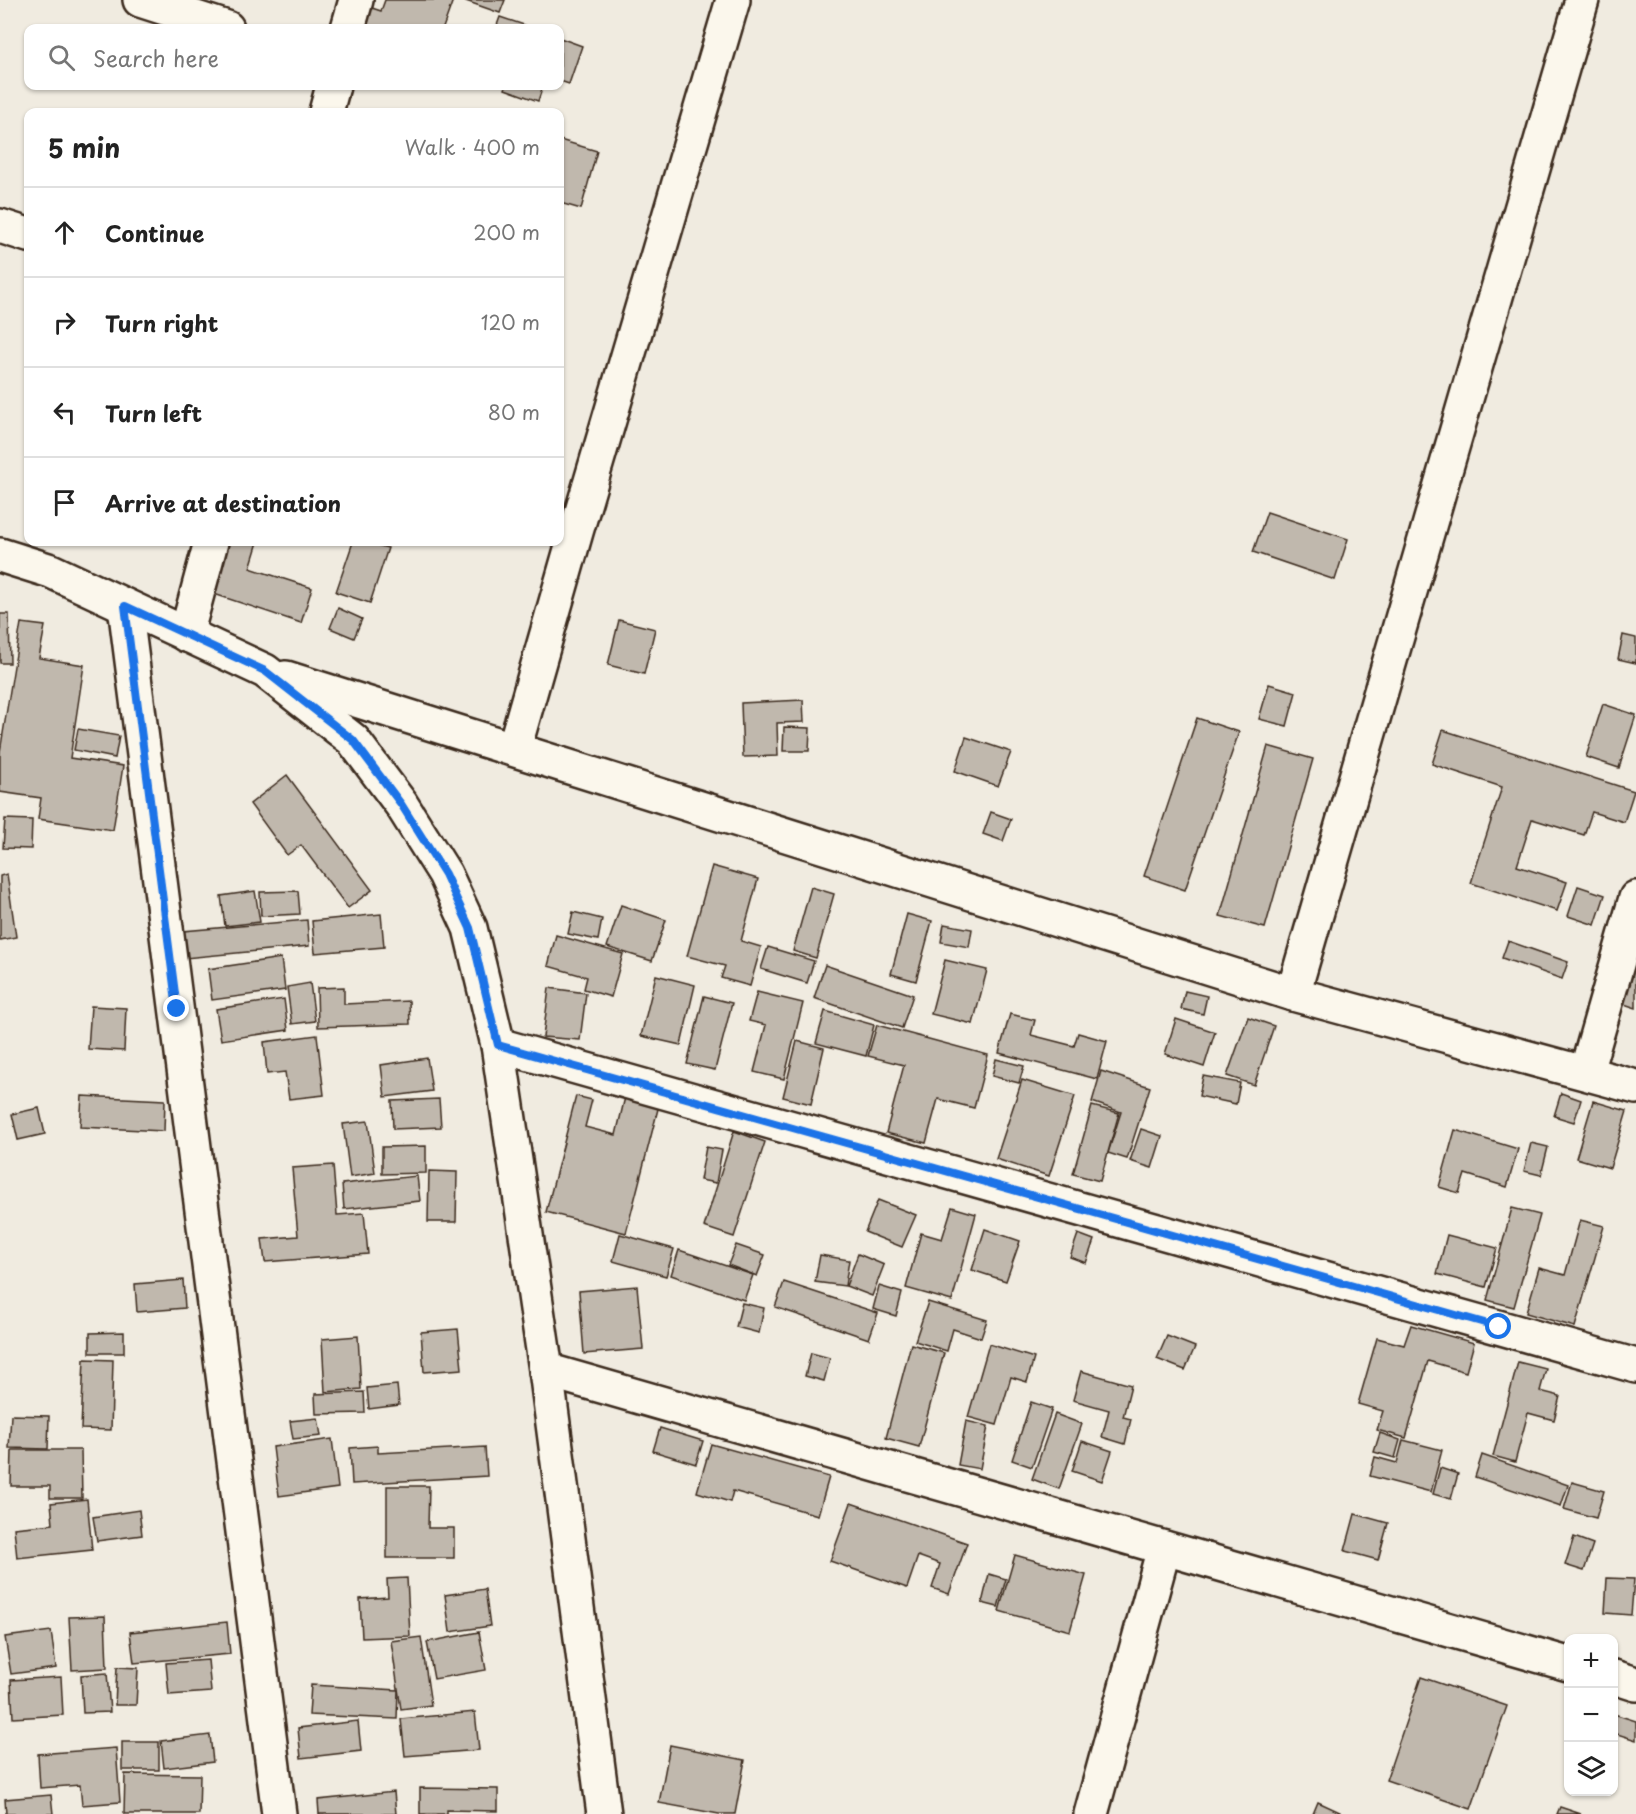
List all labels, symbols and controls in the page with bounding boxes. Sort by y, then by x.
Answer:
search box [24,24,564,90]
icon: search [45,41,78,74]
text: Search here [93,41,219,74]
text: 5 min [48,128,120,167]
text: Walk · 400 m [405,132,540,162]
icon: ahead [48,216,81,249]
text: Continue [105,216,204,249]
text: 200 m [473,217,540,247]
icon: right [48,306,81,339]
text: Turn right [105,306,218,339]
text: 120 m [481,307,540,337]
icon: left [48,396,81,429]
text: Turn left [105,396,202,429]
text: 80 m [488,397,540,427]
icon: arrive [48,486,81,519]
text: Arrive at destination [105,486,341,519]
route end [163,995,189,1021]
route start [1485,1313,1511,1339]
map controls [1564,1634,1618,1796]
button: + [1564,1634,1618,1688]
button: − [1564,1688,1618,1742]
button: layers [1564,1742,1618,1796]

